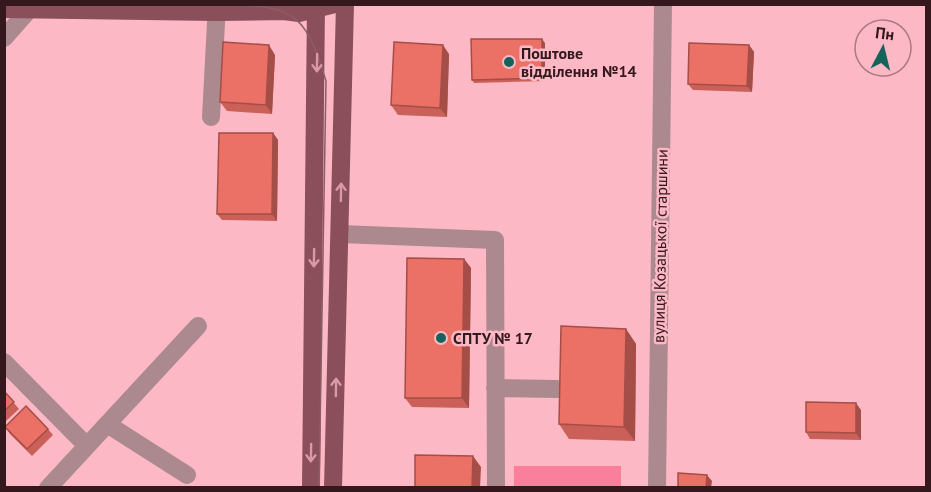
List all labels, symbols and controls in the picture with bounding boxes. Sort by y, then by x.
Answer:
north arrow [853,18,913,78]
text: Пн [874,22,895,44]
place label: Поштове відділення №14 [521,43,637,81]
one-way arrow [311,52,323,72]
marker: Поштове відділення №14 [502,55,516,69]
street label: вулиця Козацької старшини [648,149,672,343]
one-way arrow [335,183,347,203]
one-way arrow [308,247,320,267]
place label: СПТУ № 17 [453,328,533,348]
marker: СПТУ № 17 [434,331,448,345]
one-way arrow [330,378,342,398]
one-way arrow [305,442,317,462]

